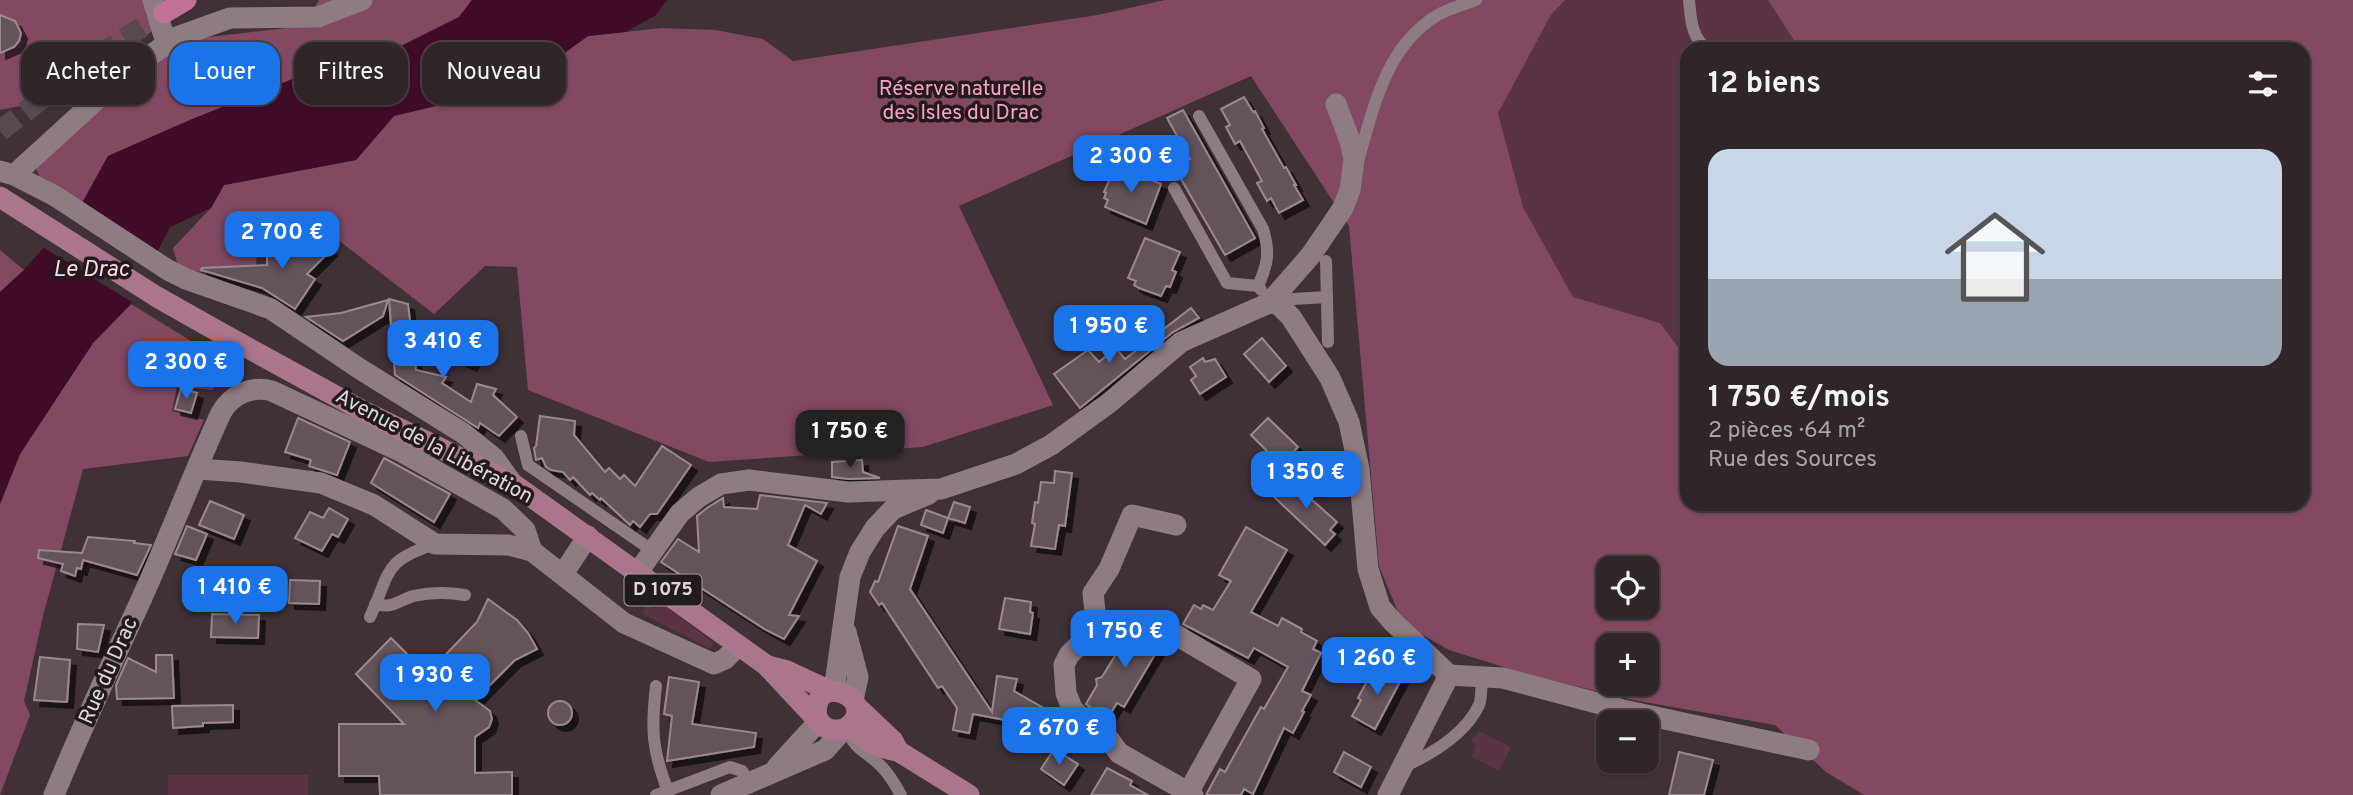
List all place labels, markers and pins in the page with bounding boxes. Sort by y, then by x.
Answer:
pin: 2 300 € [1066,136,1196,195]
pin: 2 700 € [217,212,347,271]
pin: 1 950 € [1044,306,1174,365]
pin: 3 410 € [378,320,508,380]
pin: 2 300 € [121,342,251,401]
pin: 1 750 € [785,410,915,470]
pin: 1 350 € [1241,452,1371,511]
pin: 1 410 € [170,566,300,626]
pin: 1 750 € [1060,610,1190,670]
pin: 1 260 € [1312,638,1442,697]
pin: 1 930 € [370,654,500,714]
pin: 2 670 € [994,708,1124,767]

